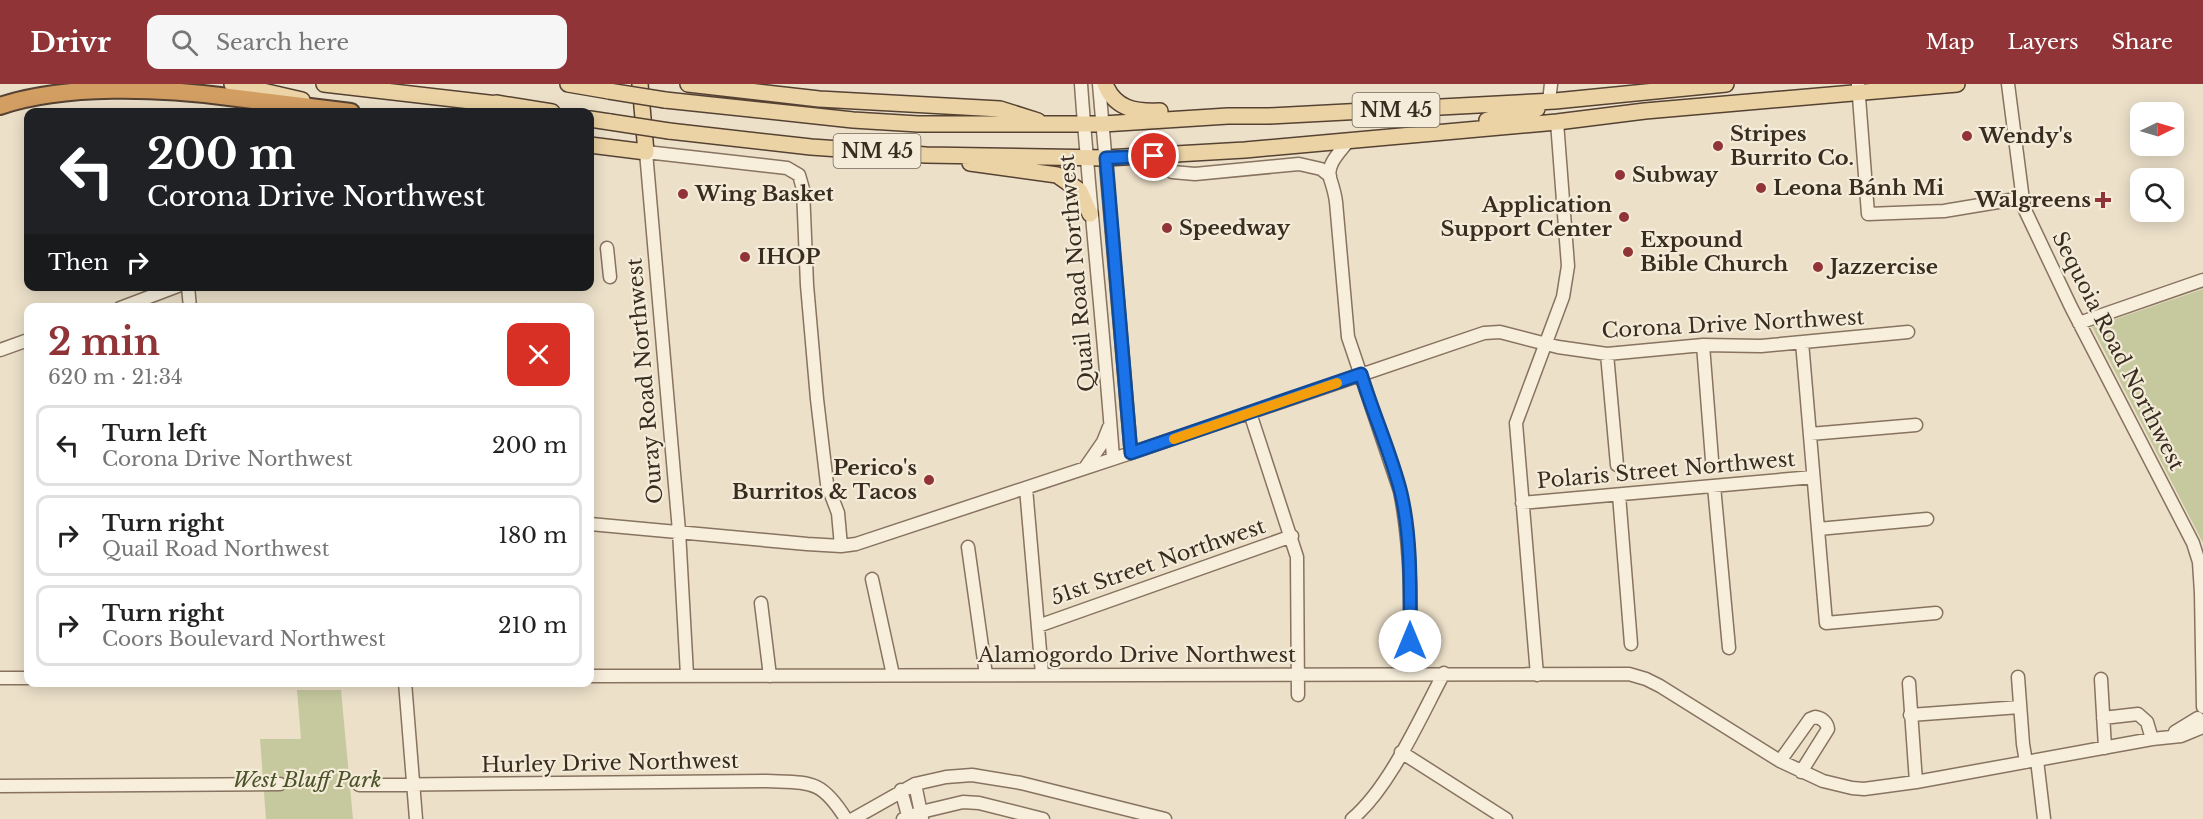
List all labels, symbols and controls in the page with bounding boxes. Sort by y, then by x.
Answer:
search box [147,15,567,69]
text: Drivr [30,25,111,60]
icon: search [168,26,201,59]
text: Search here [216,29,349,56]
text: Map [1926,29,1975,55]
text: Layers [2008,29,2079,55]
text: Share [2112,29,2173,55]
road number: NM 45 [1352,93,1440,127]
north arrow [2130,102,2184,156]
map controls [2130,102,2184,222]
place label: Stripes Burrito Co. [1730,121,1854,171]
place label: Wendy's [1978,123,2073,149]
text: 200 m [147,128,295,180]
marker: Wendy's [1960,129,1974,143]
pin [1128,130,1179,181]
icon: left [48,132,126,210]
road number: NM 45 [834,134,920,168]
icon: arrive [1137,139,1170,172]
marker: Stripes Burrito Co. [1711,139,1725,153]
street label: Quail Road Northwest [1054,153,1100,393]
place label: Subway [1632,162,1718,188]
marker: Subway [1613,168,1627,182]
button: search [2130,168,2184,222]
place label: Leona Bánh Mi [1773,175,1945,201]
text: Corona Drive Northwest [147,180,485,213]
place label: Wing Basket [694,181,834,207]
marker: Leona Bánh Mi [1754,181,1768,195]
marker: Wing Basket [676,187,690,201]
place label: Walgreens [1974,187,2091,213]
place label: Application Support Center [1440,192,1613,242]
marker: Walgreens [2096,193,2110,207]
marker: Application Support Center [1617,210,1631,224]
place label: Speedway [1179,215,1290,241]
marker: Speedway [1160,221,1174,235]
place label: Expound Bible Church [1640,227,1788,277]
street label: Sequoia Road Northwest [2046,227,2190,475]
place label: IHOP [757,244,820,270]
marker: Expound Bible Church [1621,245,1635,259]
icon: right [121,246,154,279]
text: Then [48,249,109,276]
marker: IHOP [738,250,752,264]
place label: Jazzercise [1826,254,1938,280]
street label: Ouray Road Northwest [621,257,669,505]
marker: Jazzercise [1811,260,1825,274]
street label: Corona Drive Northwest [1601,304,1865,344]
text: 2 min [48,320,160,365]
button: close [507,323,570,386]
text: 620 m · 21:34 [48,365,183,389]
text: Turn left [102,420,207,447]
icon: left [51,429,84,462]
text: 200 m [492,432,567,459]
street label: Polaris Street Northwest [1536,446,1796,494]
text: Corona Drive Northwest [102,447,353,471]
place label: Perico's Burritos & Tacos [732,455,917,505]
marker: Perico's Burritos & Tacos [922,473,936,487]
text: Turn right [102,510,224,537]
street label: 51st Street Northwest [1047,513,1269,611]
icon: right [51,519,84,552]
text: 180 m [498,522,567,549]
text: Quail Road Northwest [102,537,329,561]
text: Turn right [102,600,224,627]
icon: right [51,609,84,642]
position arrow [1378,609,1442,673]
text: 210 m [498,612,567,639]
text: Coors Boulevard Northwest [102,627,386,651]
street label: Alamogordo Drive Northwest [977,642,1296,668]
street label: Hurley Drive Northwest [481,748,739,778]
park label: West Bluff Park [232,767,382,793]

